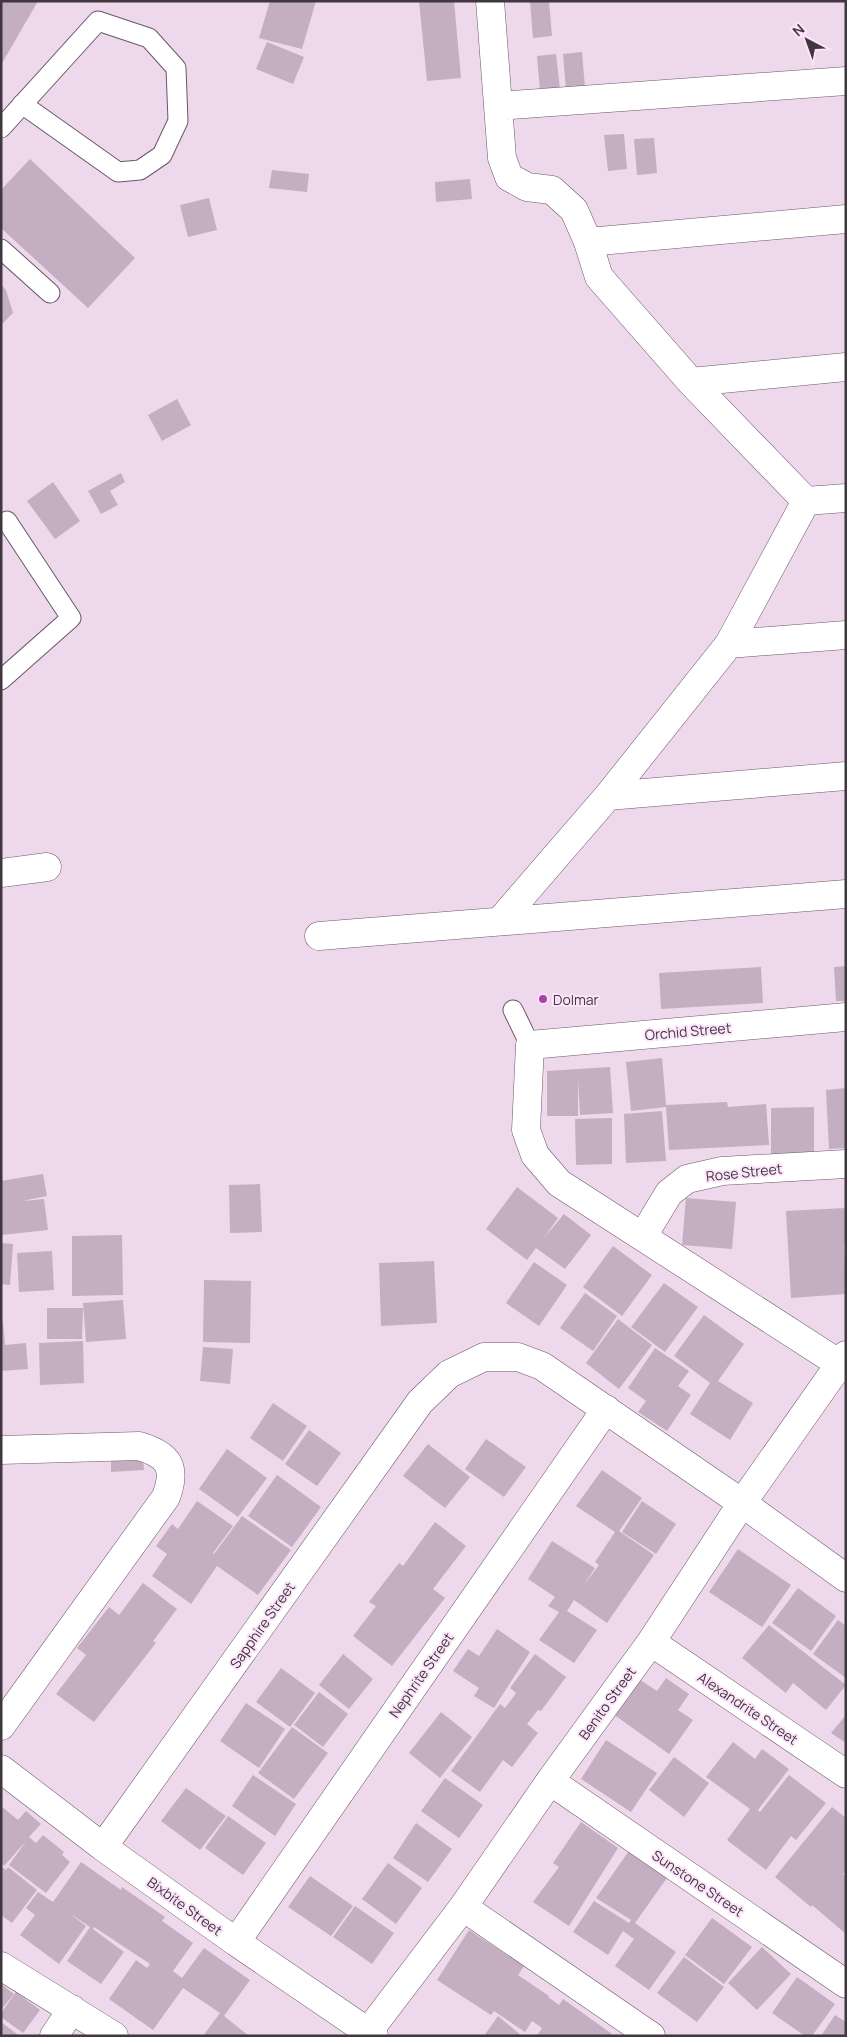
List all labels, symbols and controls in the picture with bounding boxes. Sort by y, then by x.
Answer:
north arrow [782,15,832,65]
text: N [788,19,808,40]
place label: Dolmar [553,990,599,1009]
marker: Dolmar [537,993,549,1005]
street label: Orchid Street [644,1018,732,1044]
street label: Rose Street [705,1159,783,1185]
street label: Sapphire Street [225,1578,299,1672]
street label: Nephrite Street [385,1628,458,1721]
street label: Benito Street [574,1662,640,1743]
street label: Alexandrite Street [694,1667,802,1749]
street label: Sunstone Street [649,1845,748,1921]
street label: Bixbite Street [144,1872,227,1940]

